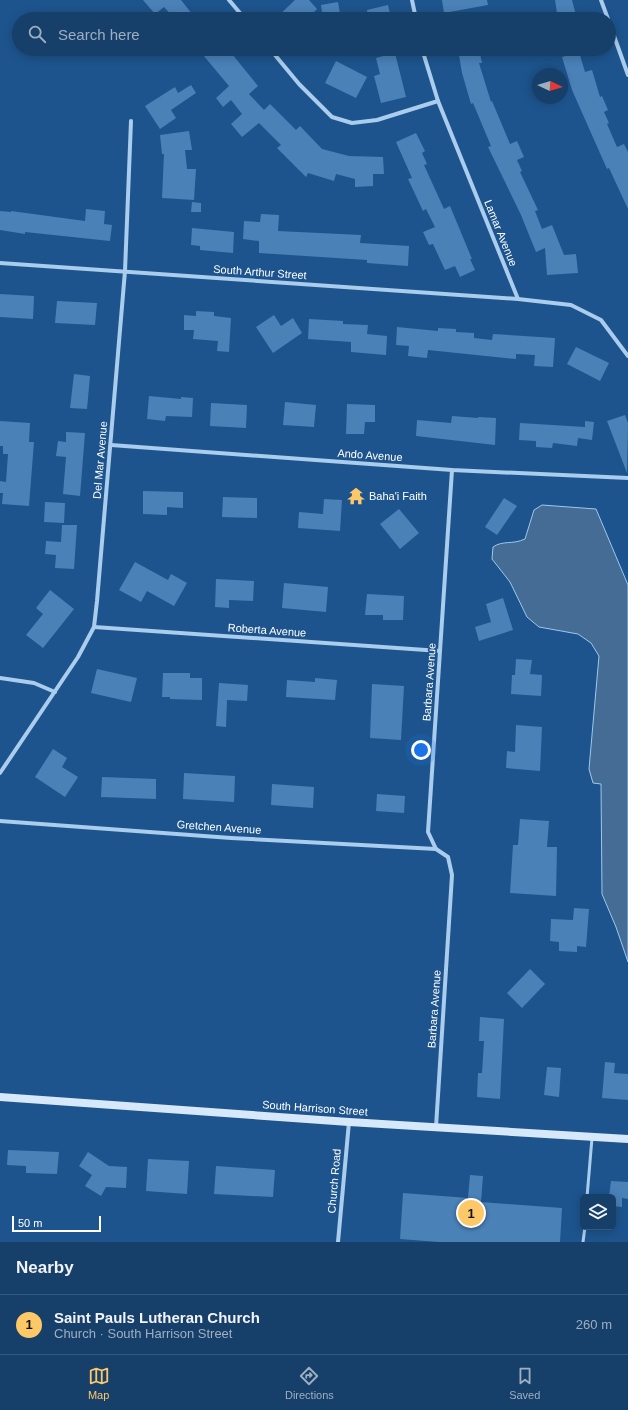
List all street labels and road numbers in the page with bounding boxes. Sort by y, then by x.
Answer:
street label: Lamar Avenue [482,198,520,268]
street label: South Arthur Street [213,263,307,281]
street label: Del Mar Avenue [91,421,109,499]
street label: Ando Avenue [337,447,403,463]
street label: Roberta Avenue [227,621,307,639]
street label: Barbara Avenue [420,642,438,722]
street label: Gretchen Avenue [176,818,262,836]
street label: Barbara Avenue [425,969,443,1049]
street label: South Harrison Street [262,1098,368,1118]
street label: Church Road [325,1148,343,1214]

